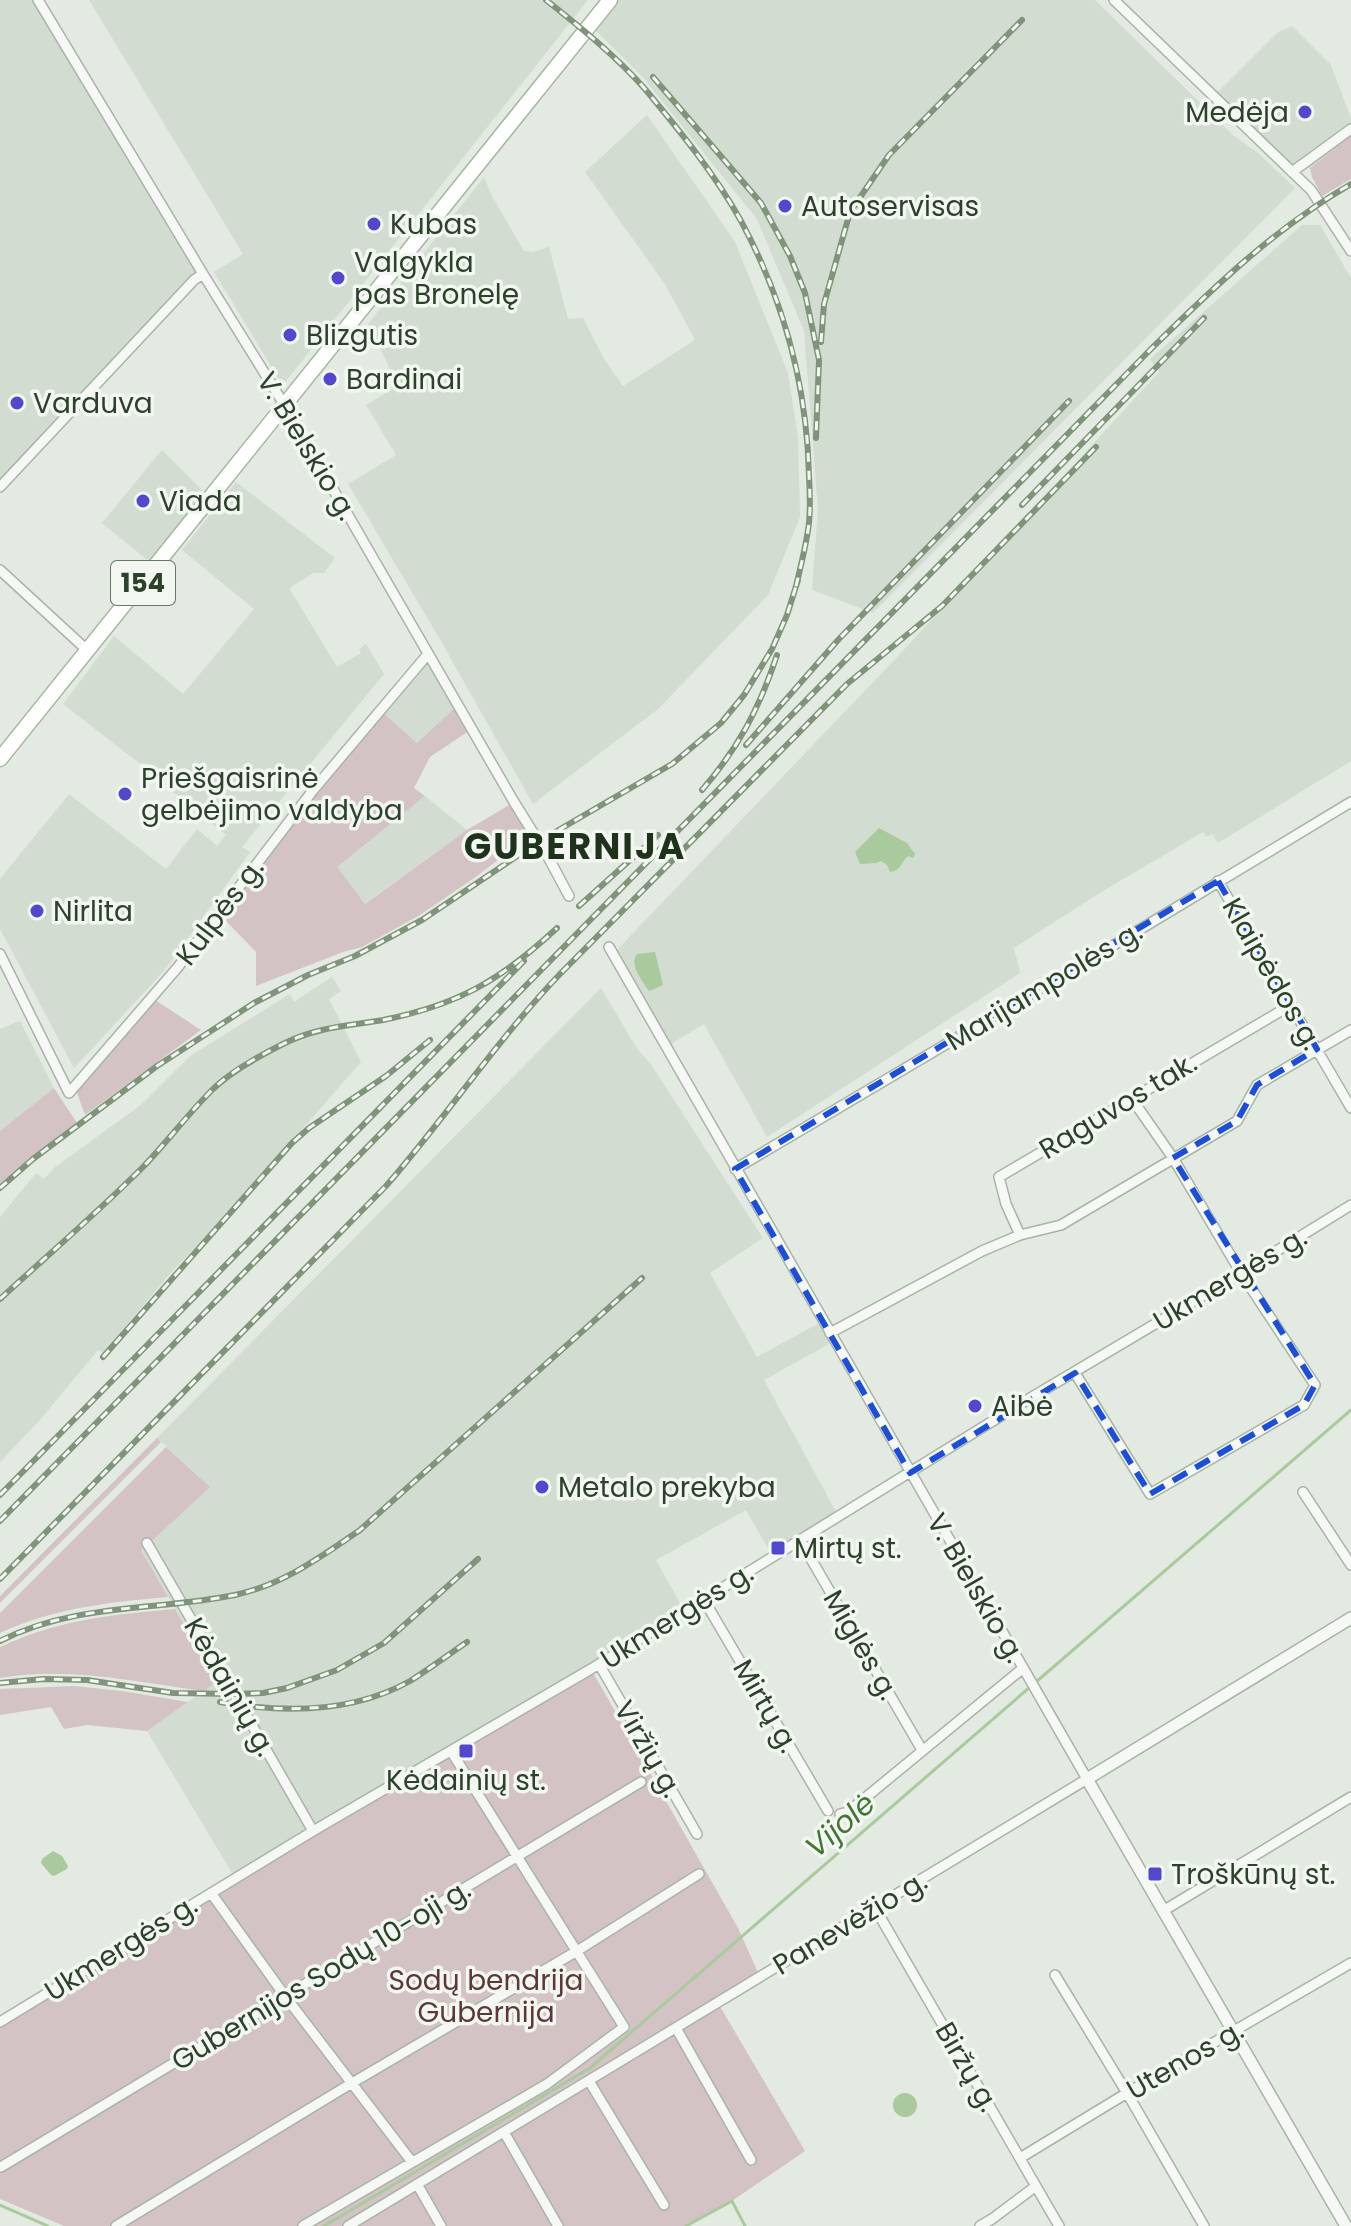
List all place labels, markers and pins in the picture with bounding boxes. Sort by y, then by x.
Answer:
place label: Medėja [1185,93,1289,132]
marker: Medėja [1296,103,1314,121]
place label: Autoservisas [801,187,979,226]
marker: Autoservisas [776,197,794,215]
place label: Kubas [390,205,477,244]
marker: Kubas [365,215,383,233]
place label: Valgykla pas Bronelę [354,243,519,314]
marker: Valgykla pas Bronelę [329,269,347,287]
place label: Blizgutis [306,316,418,355]
marker: Blizgutis [281,326,299,344]
place label: Bardinai [346,360,462,399]
marker: Bardinai [321,370,339,388]
place label: Varduva [33,384,153,423]
marker: Varduva [8,394,26,412]
place label: Viada [159,482,242,521]
marker: Viada [134,492,152,510]
place label: Priešgaisrinė gelbėjimo valdyba [141,759,403,830]
marker: Priešgaisrinė gelbėjimo valdyba [116,785,134,803]
place label: Nirlita [53,892,133,931]
marker: Nirlita [28,902,46,920]
place label: Aibė [991,1387,1053,1426]
marker: Aibė [966,1397,984,1415]
place label: Metalo prekyba [558,1468,776,1507]
marker: Metalo prekyba [533,1478,551,1496]
place label: Mirtų st. [794,1529,902,1568]
marker: Mirtų st. [769,1539,787,1557]
marker: Kėdainių st. [457,1742,475,1760]
place label: Kėdainių st. [386,1761,546,1800]
place label: Troškūnų st. [1171,1855,1335,1894]
marker: Troškūnų st. [1146,1865,1164,1883]

